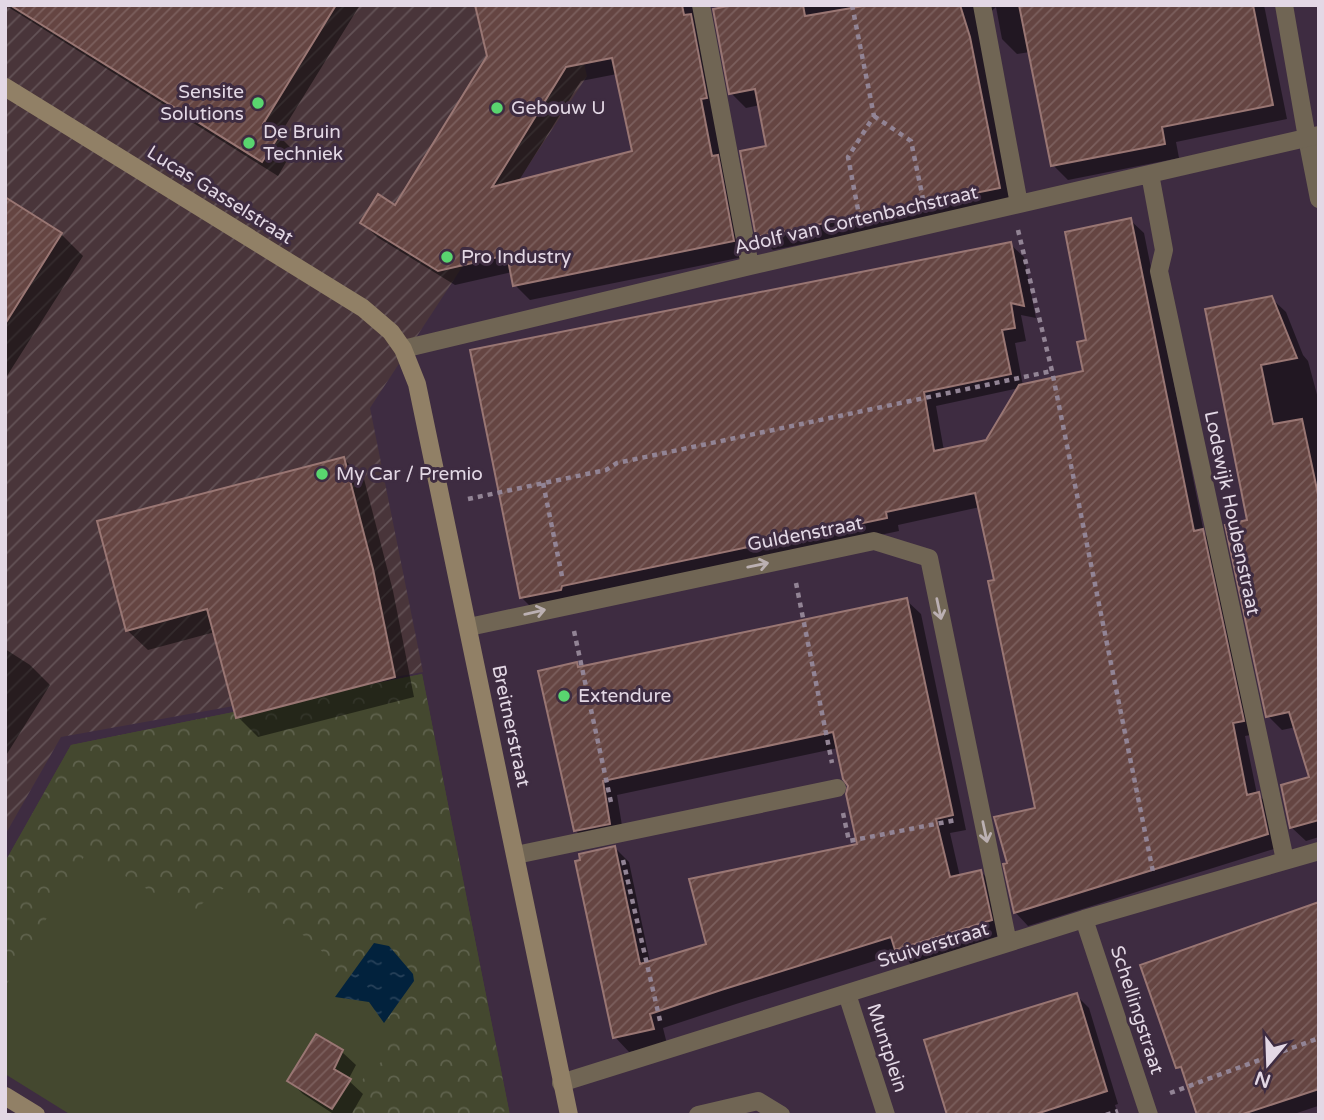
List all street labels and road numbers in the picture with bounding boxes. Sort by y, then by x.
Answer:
street label: Lucas Gasselstraat [143,141,297,249]
street label: Adolf van Cortenbachstraat [732,181,980,259]
street label: Lodewijk Houbenstraat [1200,409,1264,617]
street label: Guldenstraat [745,512,865,556]
street label: Breitnerstraat [487,663,535,789]
street label: Stuiverstraat [875,918,991,972]
street label: Schellingstraat [1106,943,1168,1077]
street label: Muntplein [862,1001,912,1095]

